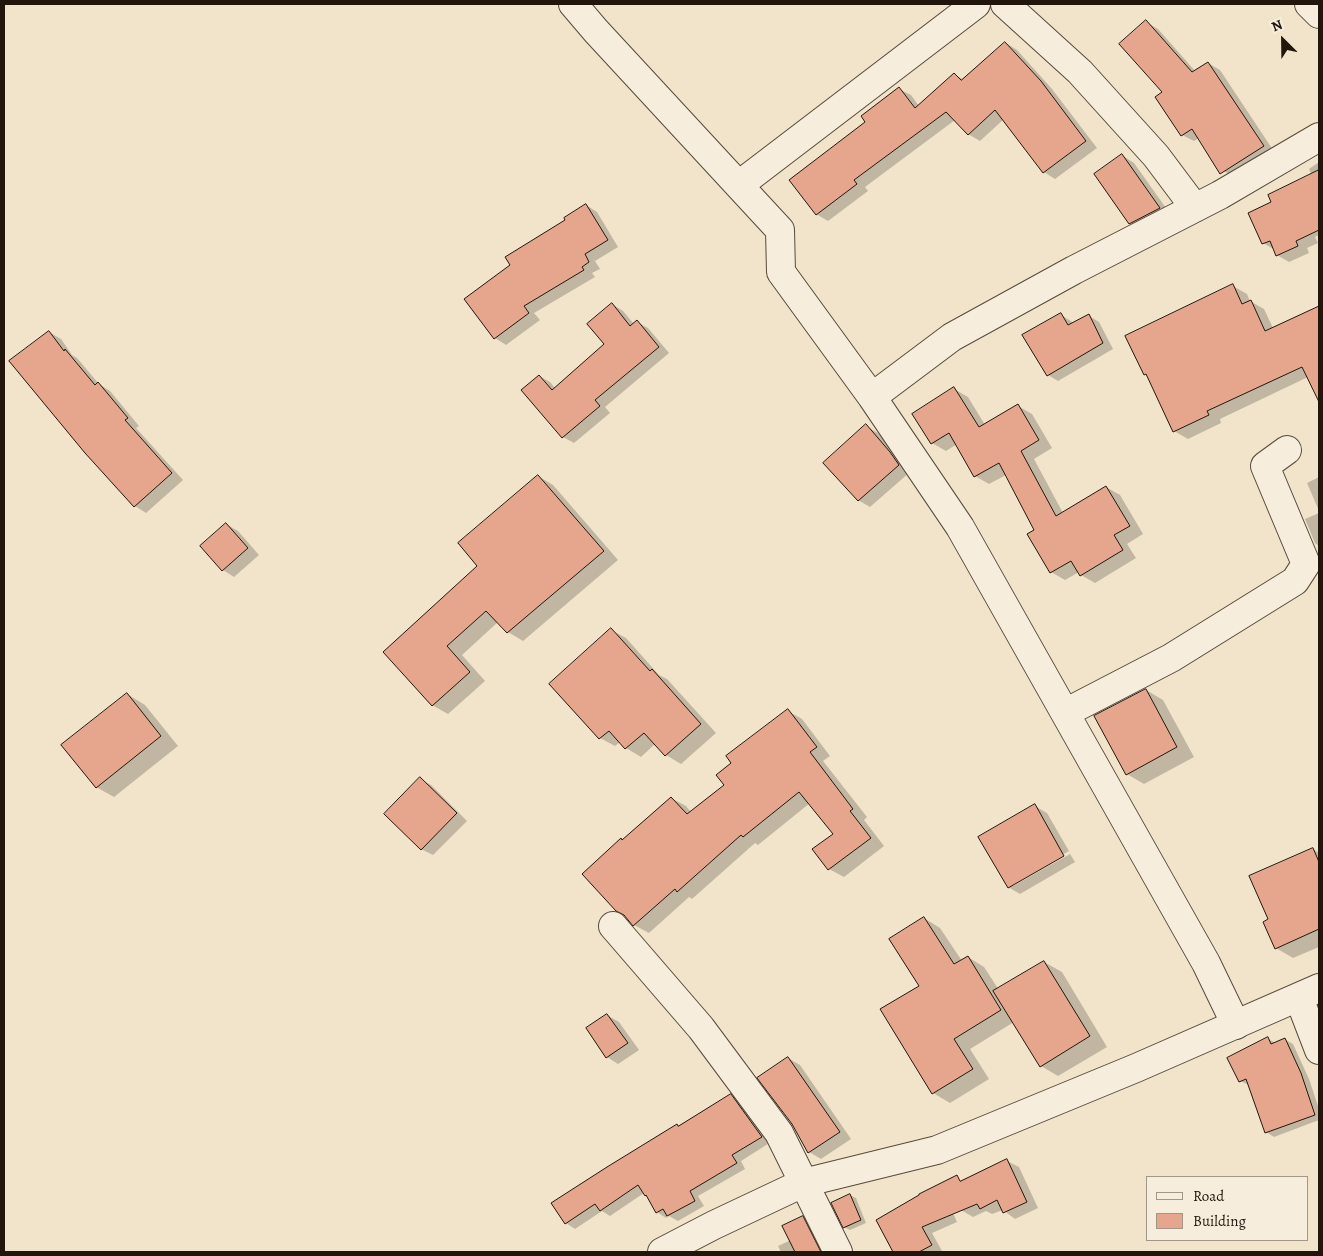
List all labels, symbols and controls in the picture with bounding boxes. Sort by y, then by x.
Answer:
north arrow [1258,15,1308,65]
text: N [1269,15,1285,36]
legend [1146,1176,1308,1241]
text: Road [1193,1186,1224,1206]
text: Building [1193,1211,1246,1231]

